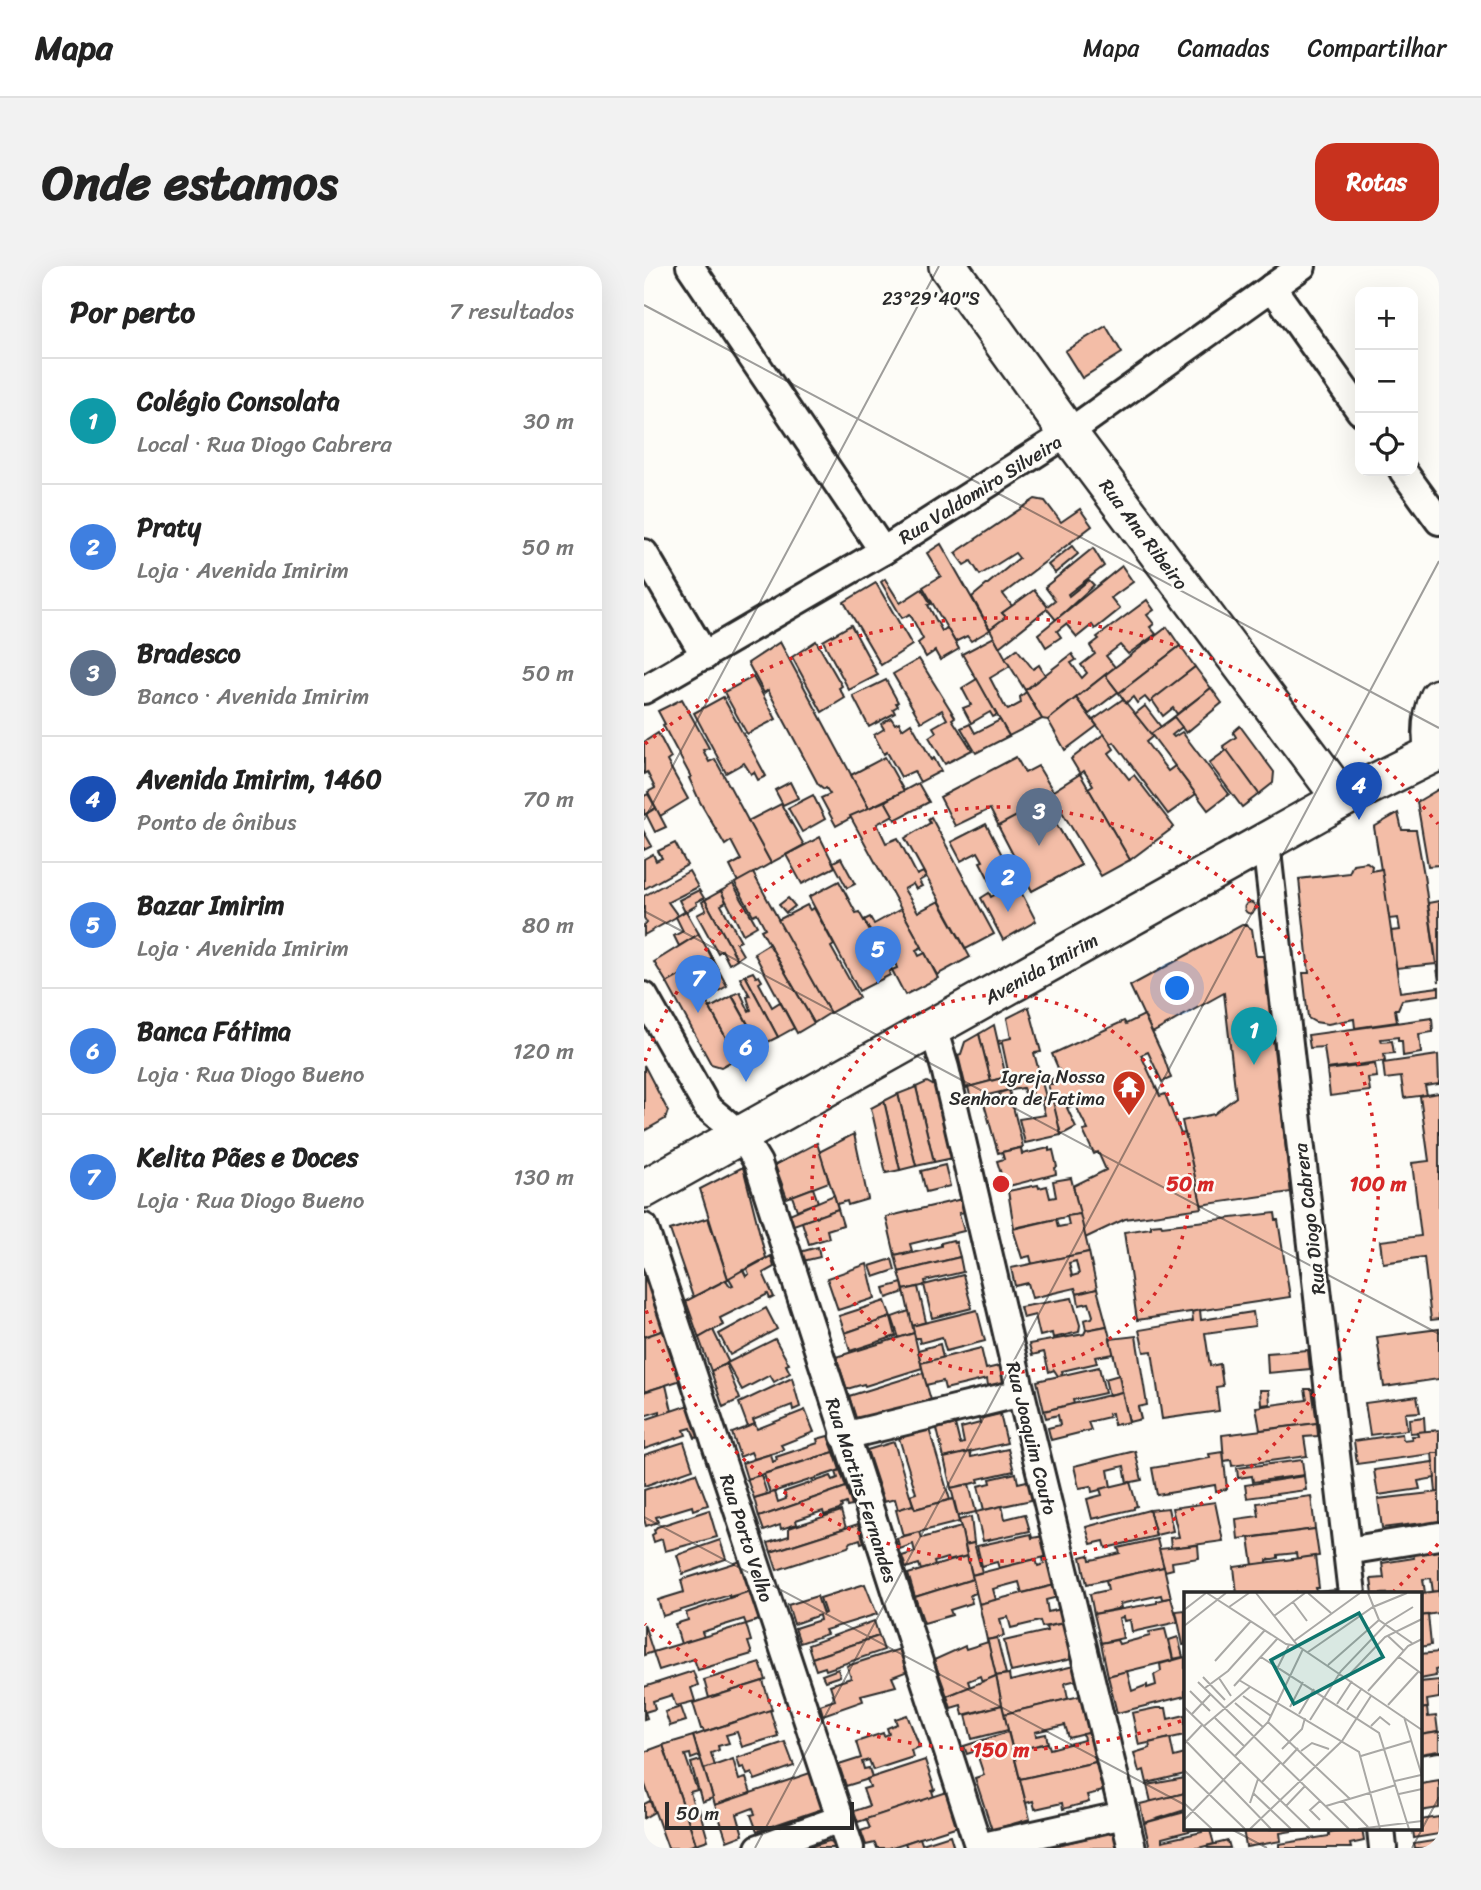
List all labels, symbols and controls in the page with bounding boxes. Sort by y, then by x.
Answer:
text: Mapa [35,19,112,77]
text: Mapa [1083,27,1139,69]
text: Camadas [1177,27,1269,69]
text: Compartilhar [1307,27,1446,69]
text: Onde estamos [42,139,338,226]
button: Rotas [1315,143,1439,221]
text: 23°29'40"S [882,283,980,315]
text: Por perto [70,285,195,339]
map controls [1355,287,1418,476]
button: + [1355,287,1418,350]
text: 7 resultados [449,291,574,332]
button: − [1355,350,1418,413]
text: Colégio Consolata [137,378,340,424]
text: 1 [88,401,98,442]
text: 30 m [523,401,574,442]
button: locate [1355,413,1418,476]
text: Local · Rua Diogo Cabrera [137,424,392,465]
street label: Rua Valdomiro Silveira [892,425,1069,553]
street label: Rua Ana Ribeiro [1090,471,1197,598]
text: Praty [137,504,201,550]
text: 2 [86,527,100,568]
text: 50 m [522,527,574,568]
text: Loja · Avenida Imirim [137,550,349,591]
text: Bradesco [137,630,241,676]
text: 3 [87,653,99,694]
text: 50 m [522,653,574,694]
text: Banco · Avenida Imirim [137,676,369,717]
text: Avenida Imirim, 1460 [137,756,382,802]
pin: 4 [1336,762,1382,820]
text: 4 [86,779,100,820]
text: 70 m [523,779,574,820]
pin: 3 [1016,788,1062,846]
text: Ponto de ônibus [137,802,296,843]
pin: 2 [985,854,1031,912]
text: Bazar Imirim [137,882,285,928]
text: 5 [86,905,100,946]
text: 80 m [522,905,574,946]
street label: Avenida Imirim [977,923,1104,1014]
pin: 5 [855,926,901,984]
text: Loja · Avenida Imirim [137,928,349,969]
pin: 7 [675,955,721,1013]
your location [1160,971,1194,1005]
pin: 1 [1231,1007,1277,1065]
text: Banca Fátima [137,1008,291,1054]
pin: 6 [723,1024,769,1082]
text: 6 [86,1031,100,1072]
text: 120 m [513,1031,574,1072]
text: Loja · Rua Diogo Bueno [137,1054,364,1095]
place label: Igreja Nossa Senhora de Fatima [949,1060,1105,1115]
temple icon: Igreja Nossa Senhora de Fatima [1110,1068,1148,1117]
text: Kelita Pães e Doces [137,1134,358,1180]
street label: Rua Diogo Cabrera [1284,1141,1335,1297]
text: 7 [86,1157,100,1198]
text: 130 m [513,1157,574,1198]
text: 50 m [1166,1165,1215,1203]
text: 100 m [1349,1165,1407,1203]
centre of rings [989,1172,1013,1196]
text: Loja · Rua Diogo Bueno [137,1180,364,1221]
street label: Rua Joaquim Couto [997,1358,1067,1518]
street label: Rua Martins Fernandes [816,1393,907,1587]
street label: Rua Porto Velho [710,1470,783,1607]
inset map [1184,1592,1422,1830]
text: 150 m [973,1731,1030,1769]
text: 50 m [676,1797,719,1830]
scale bar [665,1799,854,1831]

